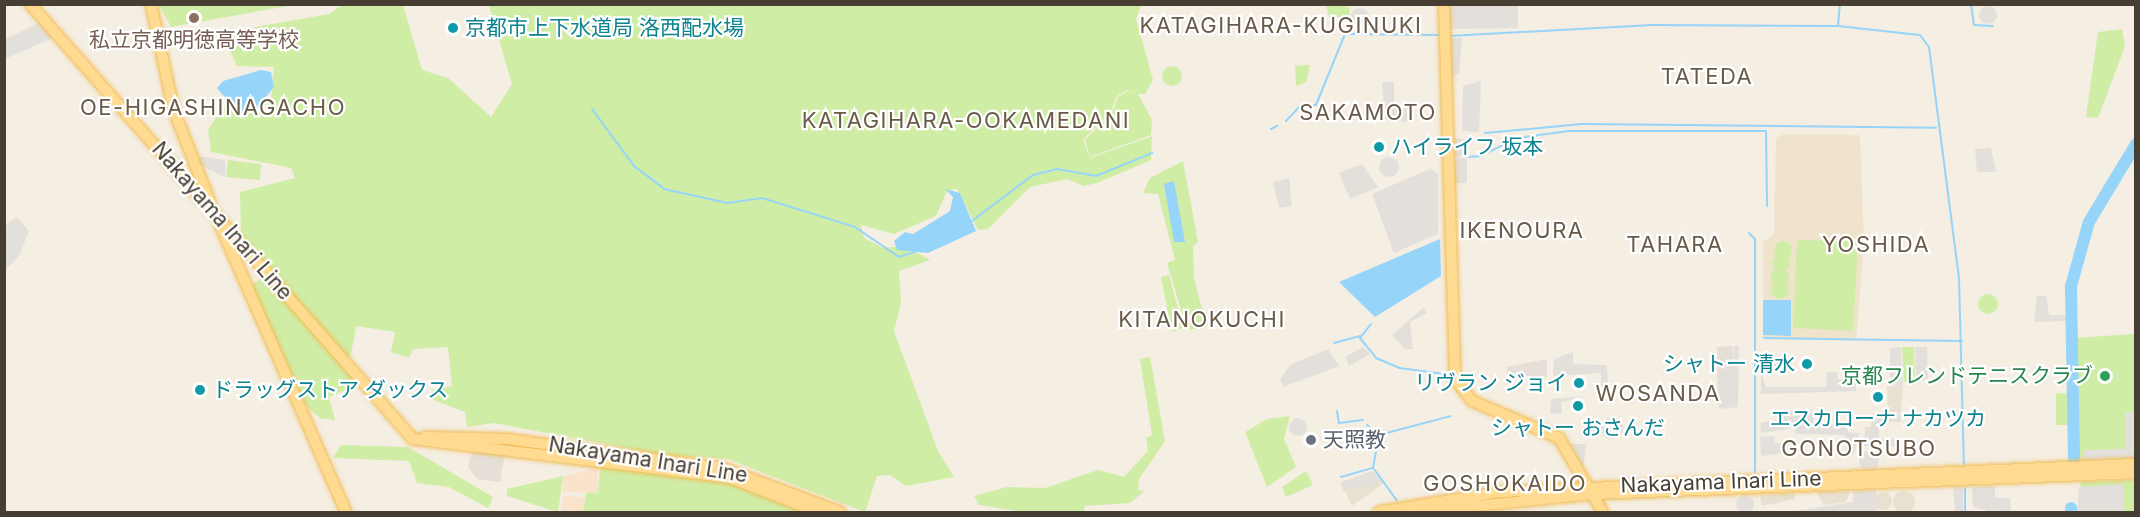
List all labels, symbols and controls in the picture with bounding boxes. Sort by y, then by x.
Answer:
marker: 私立京都明徳高等学校 [187,11,201,25]
district label: KATAGIHARA-KUGINUKI [1139,13,1423,39]
place label: 京都市上下水道局 洛西配水場 [465,15,744,41]
marker: 京都市上下水道局 洛西配水場 [446,21,460,35]
place label: 私立京都明徳高等学校 [89,27,299,53]
district label: TATEDA [1661,64,1753,90]
district label: OE-HIGASHINAGACHO [80,95,346,121]
district label: SAKAMOTO [1299,100,1437,126]
district label: KATAGIHARA-OOKAMEDANI [802,108,1130,134]
place label: ハイライフ 坂本 [1391,134,1544,160]
street label: Nakayama Inari Line [147,137,297,305]
marker: ハイライフ 坂本 [1372,140,1386,154]
district label: IKENOURA [1459,218,1585,244]
district label: TAHARA [1626,232,1724,258]
district label: YOSHIDA [1822,232,1930,258]
district label: KITANOKUCHI [1118,307,1286,333]
place label: シャトー 清水 [1663,351,1795,377]
marker: シャトー 清水 [1800,357,1814,371]
place label: 京都フレンドテニスクラブ [1841,363,2093,389]
marker: 京都フレンドテニスクラブ [2098,369,2112,383]
place label: リヴラン ジョイ [1414,370,1567,396]
marker: リヴラン ジョイ [1572,376,1586,390]
place label: ドラッグストア ダックス [212,377,449,403]
district label: WOSANDA [1595,381,1721,407]
marker: ドラッグストア ダックス [193,383,207,397]
marker: エスカローナ ナカツカ [1871,390,1885,404]
marker: シャトー おさんだ [1571,399,1585,413]
place label: エスカローナ ナカツカ [1770,406,1986,432]
place label: シャトー おさんだ [1491,415,1665,441]
place label: 天照教 [1323,427,1386,453]
street label: Nakayama Inari Line [547,432,749,488]
marker: 天照教 [1304,433,1318,447]
district label: GONOTSUBO [1781,436,1937,462]
street label: Nakayama Inari Line [1620,466,1822,498]
district label: GOSHOKAIDO [1423,471,1587,497]

